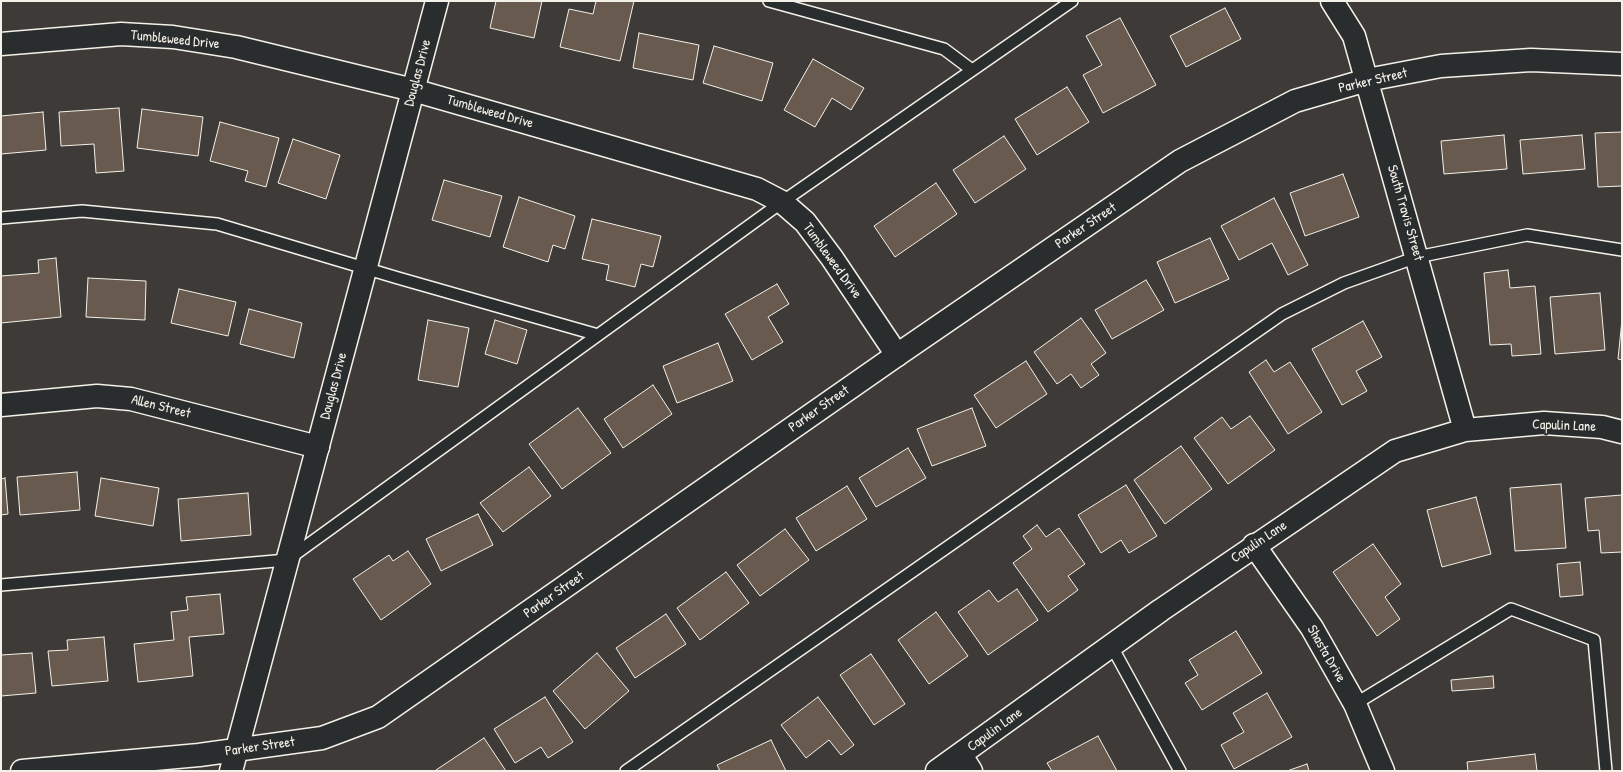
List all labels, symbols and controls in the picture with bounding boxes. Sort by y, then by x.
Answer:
street label: Tumbleweed Drive [130,27,220,53]
street label: Douglas Drive [401,38,435,108]
street label: Parker Street [1337,65,1409,97]
street label: Tumbleweed Drive [445,92,535,132]
street label: South Travis Street [1383,163,1427,263]
street label: Parker Street [1052,199,1120,253]
street label: Tumbleweed Drive [799,220,865,302]
street label: Douglas Drive [317,351,351,421]
street label: Parker Street [785,382,853,436]
street label: Allen Street [130,392,192,422]
street label: Capulin Lane [1532,416,1596,436]
street label: Capulin Lane [1228,517,1290,567]
street label: Parker Street [520,568,588,622]
street label: Shasta Drive [1303,622,1349,686]
street label: Capulin Lane [964,704,1026,756]
street label: Parker Street [224,734,296,760]

